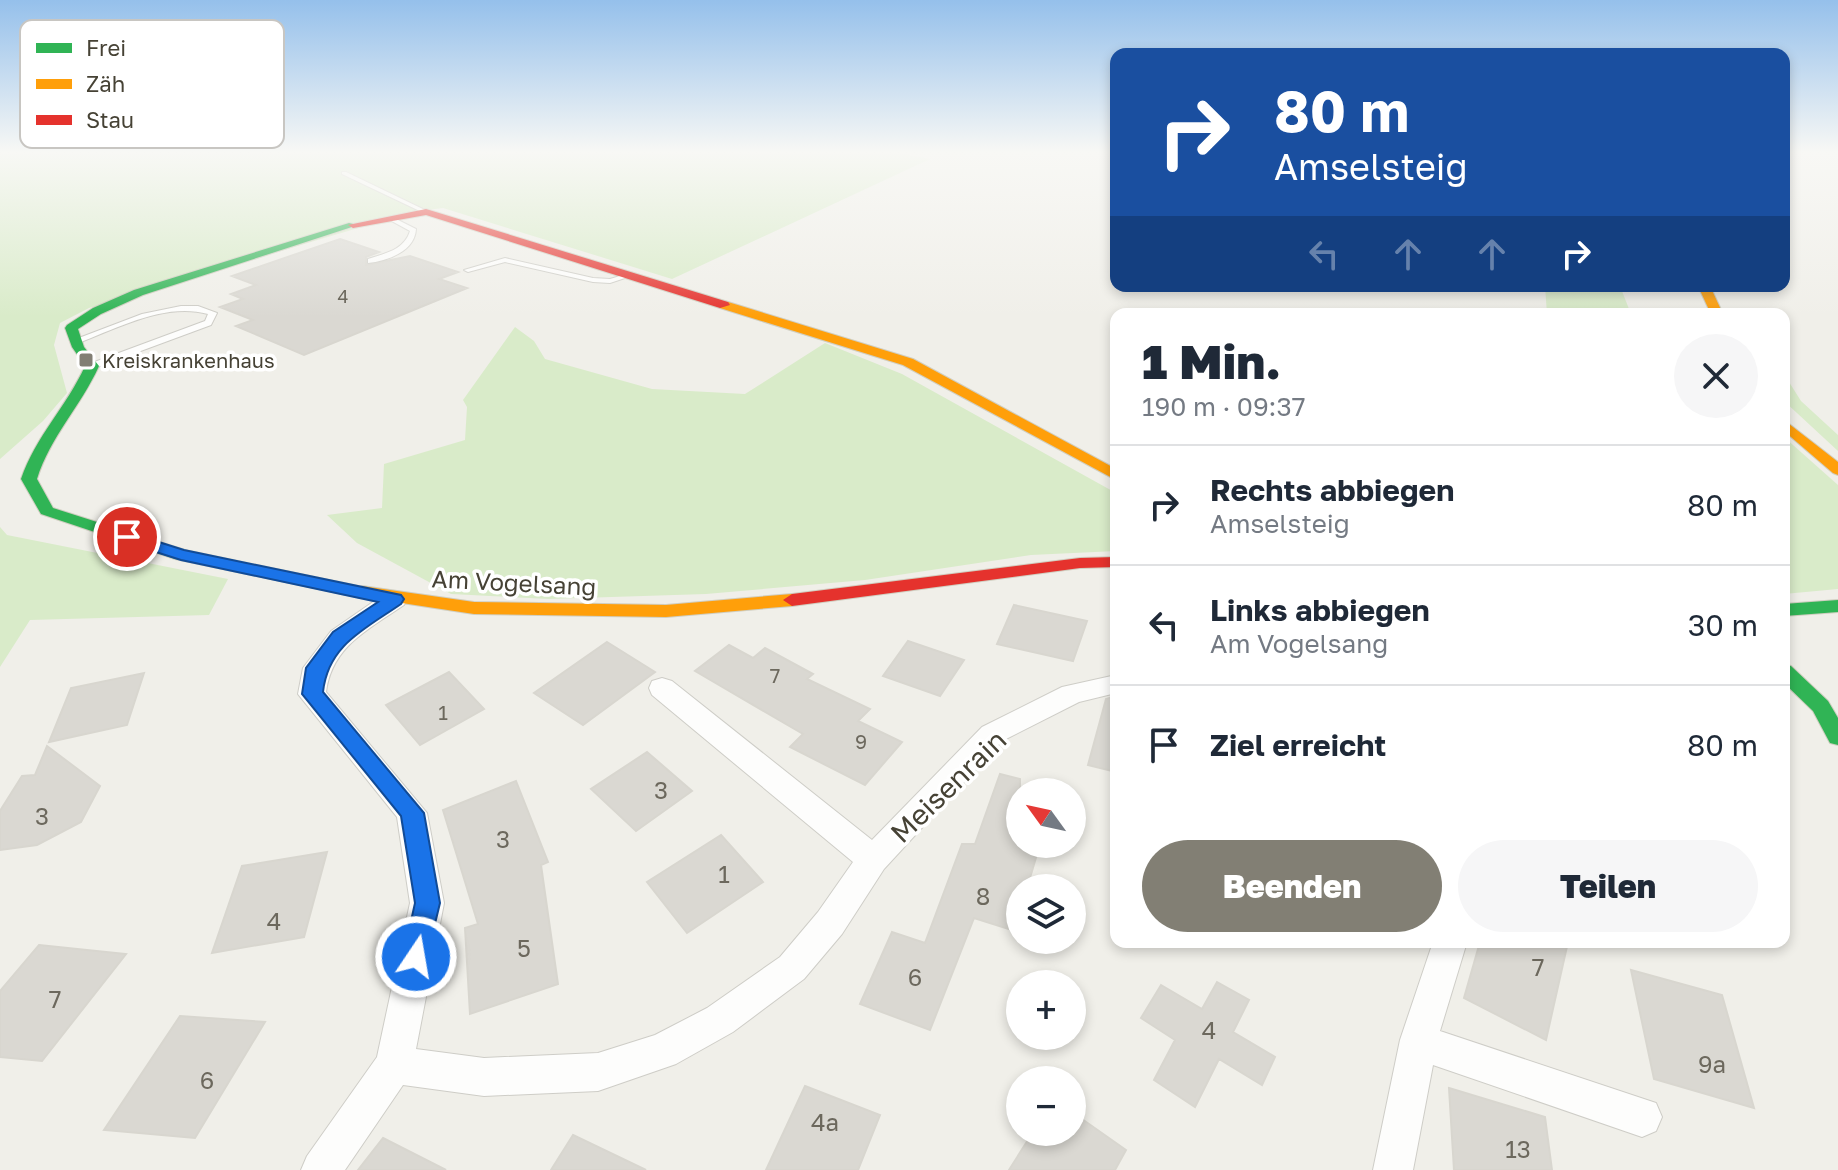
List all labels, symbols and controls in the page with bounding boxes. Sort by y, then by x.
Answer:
legend [20,20,284,148]
text: Frei [86,34,126,61]
text: Zäh [86,70,125,97]
text: 80 m [1274,77,1409,144]
icon: right [1142,80,1246,184]
text: Stau [86,106,134,133]
text: Amselsteig [1274,145,1468,188]
icon: left [1302,232,1346,276]
icon: ahead [1386,232,1430,276]
icon: ahead [1470,232,1514,276]
icon: right [1554,232,1598,276]
house number: 4 [338,285,349,307]
text: 1 Min. [1142,332,1281,390]
button: close [1674,334,1758,418]
place label: Kreiskrankenhaus [102,348,275,372]
marker: Kreiskrankenhaus [77,351,95,369]
text: 190 m · 09:37 [1142,391,1305,422]
text: Rechts abbiegen [1210,472,1454,508]
icon: right [1142,483,1186,527]
text: 80 m [1687,487,1758,523]
pin [93,503,161,571]
text: Amselsteig [1210,508,1350,539]
icon: arrive [105,515,149,559]
street label: Am Vogelsang [431,563,597,601]
text: Links abbiegen [1210,592,1430,628]
icon: left [1142,603,1186,647]
text: 30 m [1688,607,1758,643]
text: Am Vogelsang [1210,628,1388,659]
house number: 7 [770,663,780,687]
house number: 1 [438,700,448,724]
street label: Meisenrain [884,723,1012,849]
icon: arrive [1142,723,1186,767]
text: Ziel erreicht [1210,727,1386,763]
text: 80 m [1687,727,1758,763]
house number: 9 [855,729,867,753]
house number: 3 [654,775,668,804]
north arrow [1006,778,1086,858]
map controls [1006,778,1086,1146]
house number: 3 [35,801,49,830]
house number: 3 [496,824,510,853]
button: Beenden [1142,840,1442,932]
button: Teilen [1458,840,1758,932]
house number: 1 [718,859,730,888]
button: layers [1006,874,1086,954]
house number: 8 [976,881,990,910]
house number: 4 [267,906,281,935]
position arrow [374,915,458,999]
house number: 5 [517,933,531,962]
house number: 7 [1532,952,1544,981]
house number: 6 [908,962,922,991]
button: + [1006,970,1086,1050]
house number: 7 [49,984,61,1013]
house number: 4 [1202,1015,1216,1044]
house number: 9a [1698,1049,1726,1078]
house number: 6 [200,1065,214,1094]
button: − [1006,1066,1086,1146]
house number: 4a [811,1107,839,1136]
house number: 13 [1505,1134,1531,1163]

